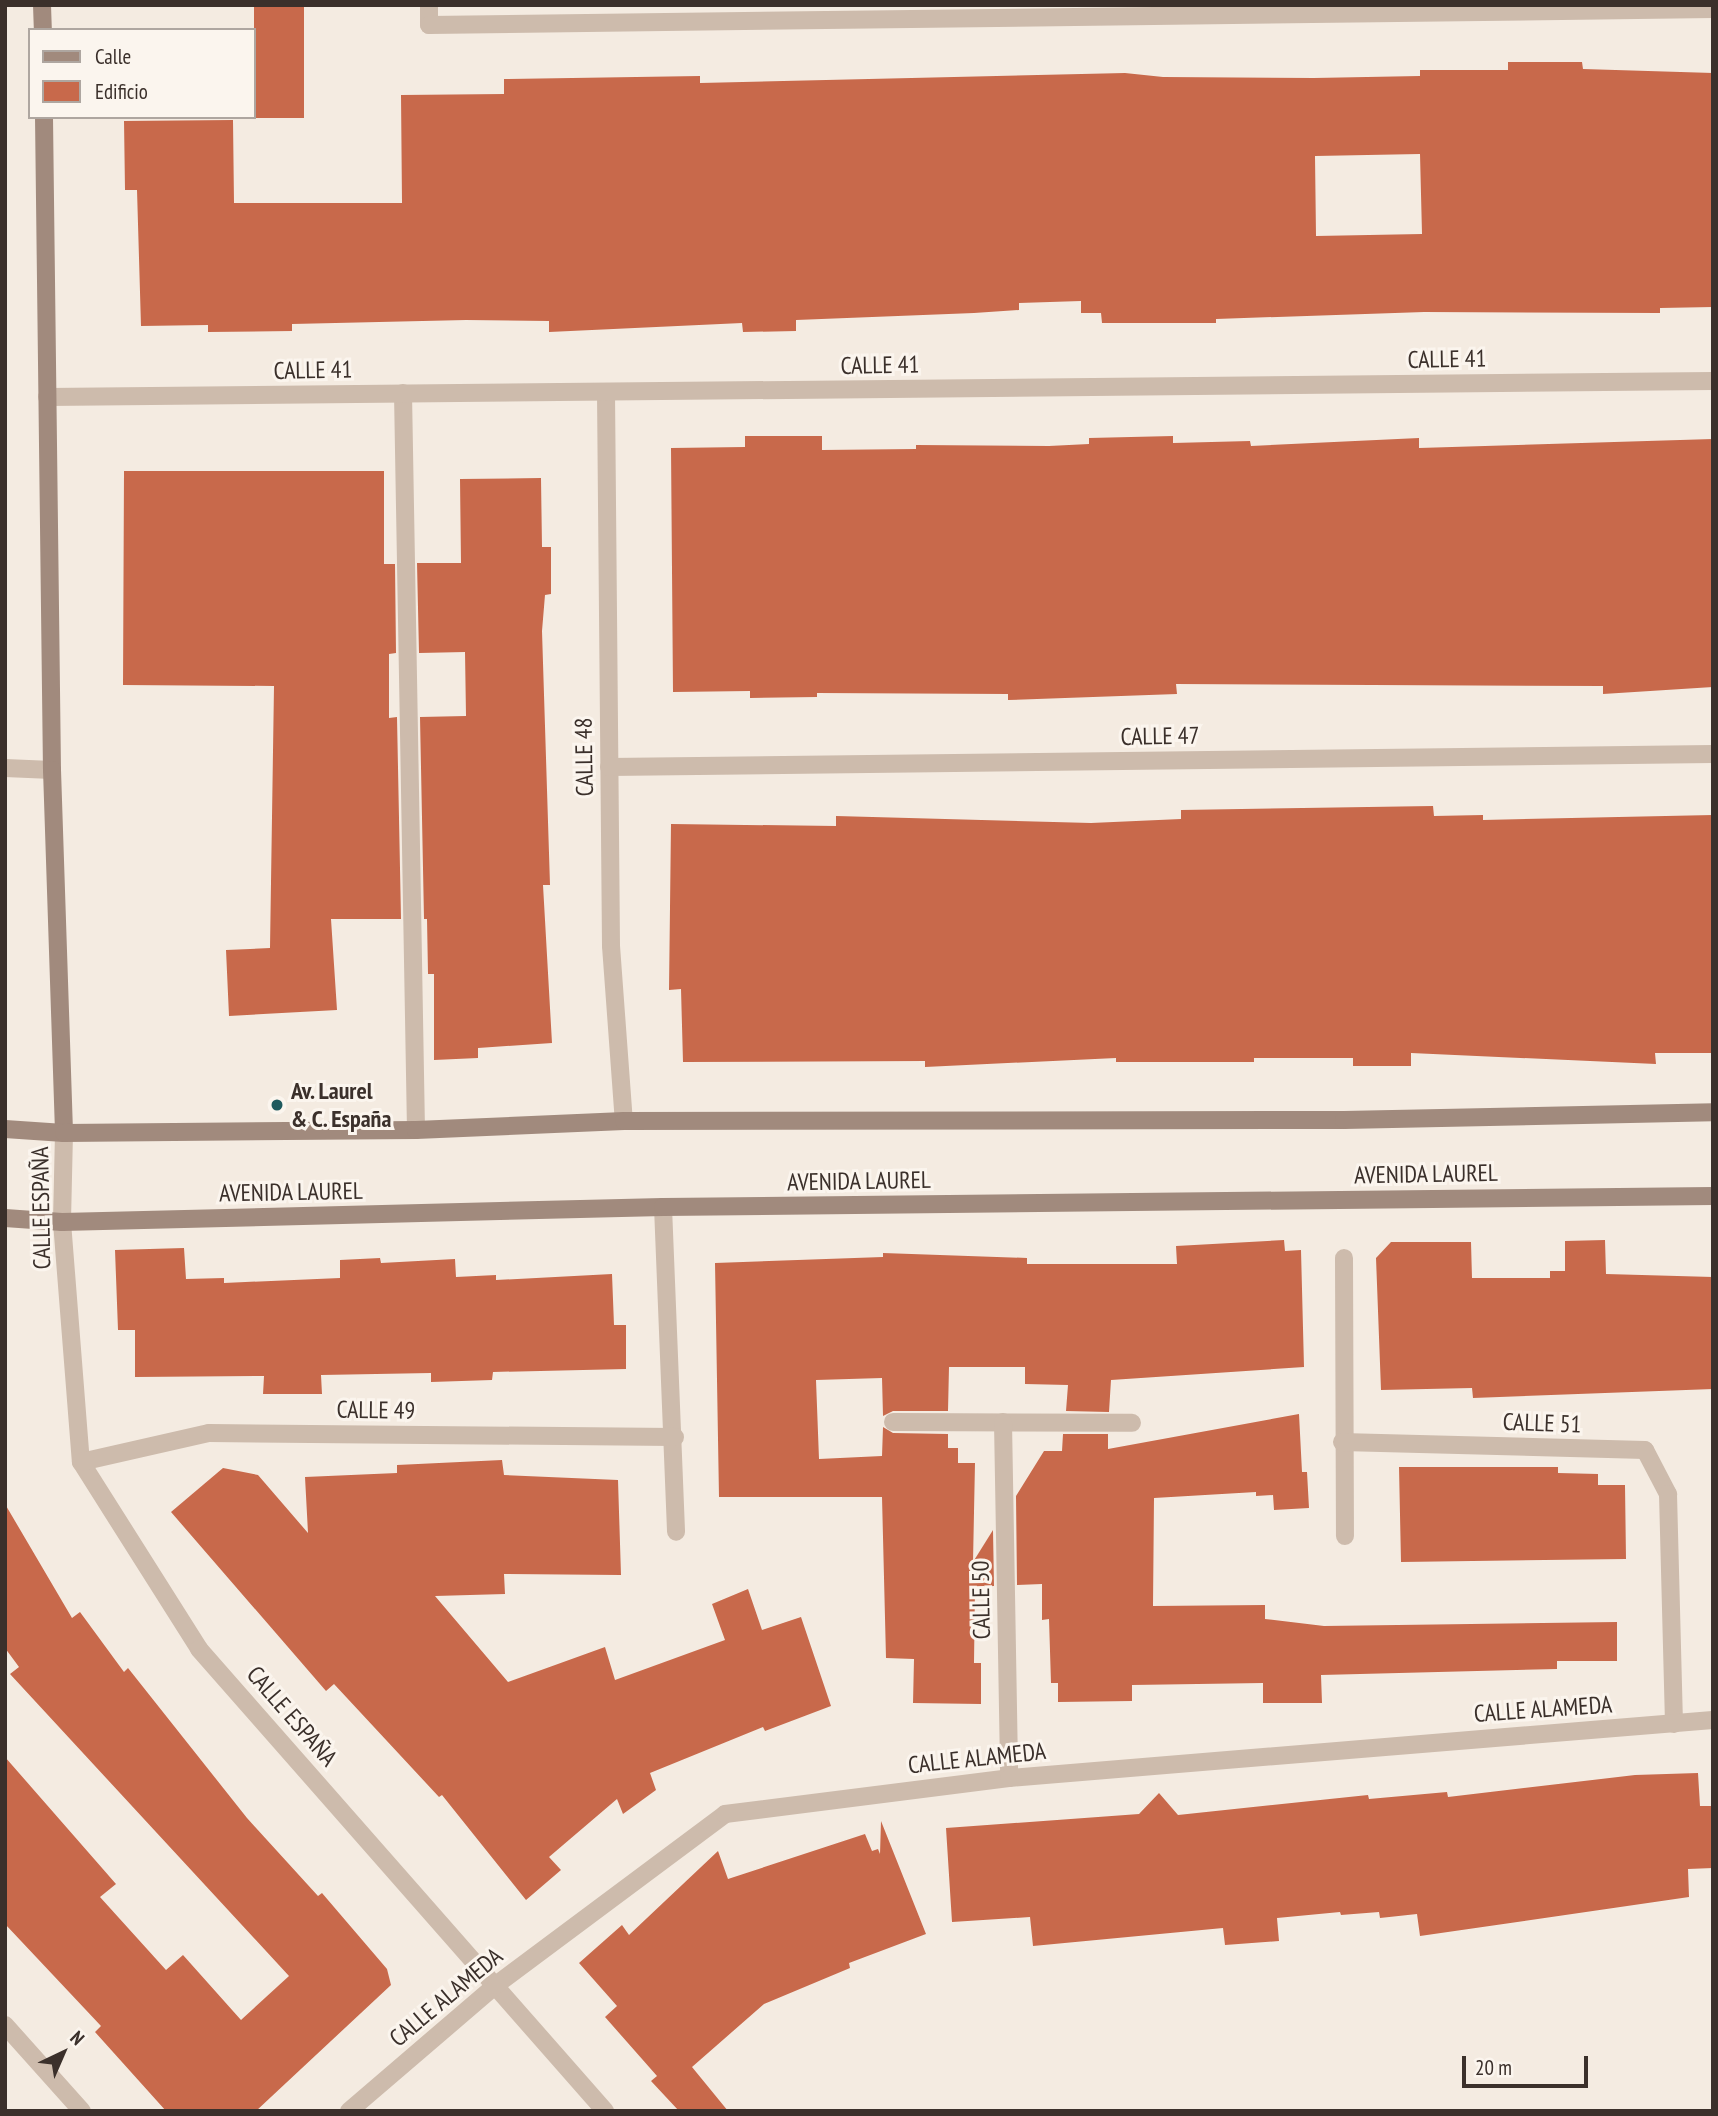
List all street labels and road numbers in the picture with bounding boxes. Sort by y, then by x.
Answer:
street label: CALLE 41 [1407,344,1487,374]
street label: CALLE 41 [840,350,920,380]
street label: CALLE 41 [273,355,353,385]
street label: CALLE 48 [569,717,599,797]
street label: CALLE 47 [1120,721,1200,751]
street label: CALLE ESPAÑA [26,1146,56,1270]
street label: AVENIDA LAUREL [1353,1158,1499,1190]
street label: AVENIDA LAUREL [786,1165,932,1197]
street label: AVENIDA LAUREL [218,1176,364,1208]
street label: CALLE 49 [336,1395,416,1425]
street label: CALLE 51 [1502,1407,1582,1439]
street label: CALLE 50 [966,1560,996,1640]
street label: CALLE ESPAÑA [241,1660,343,1772]
street label: CALLE ALAMEDA [1473,1690,1613,1728]
street label: CALLE ALAMEDA [906,1736,1048,1780]
street label: CALLE ALAMEDA [384,1941,508,2053]

